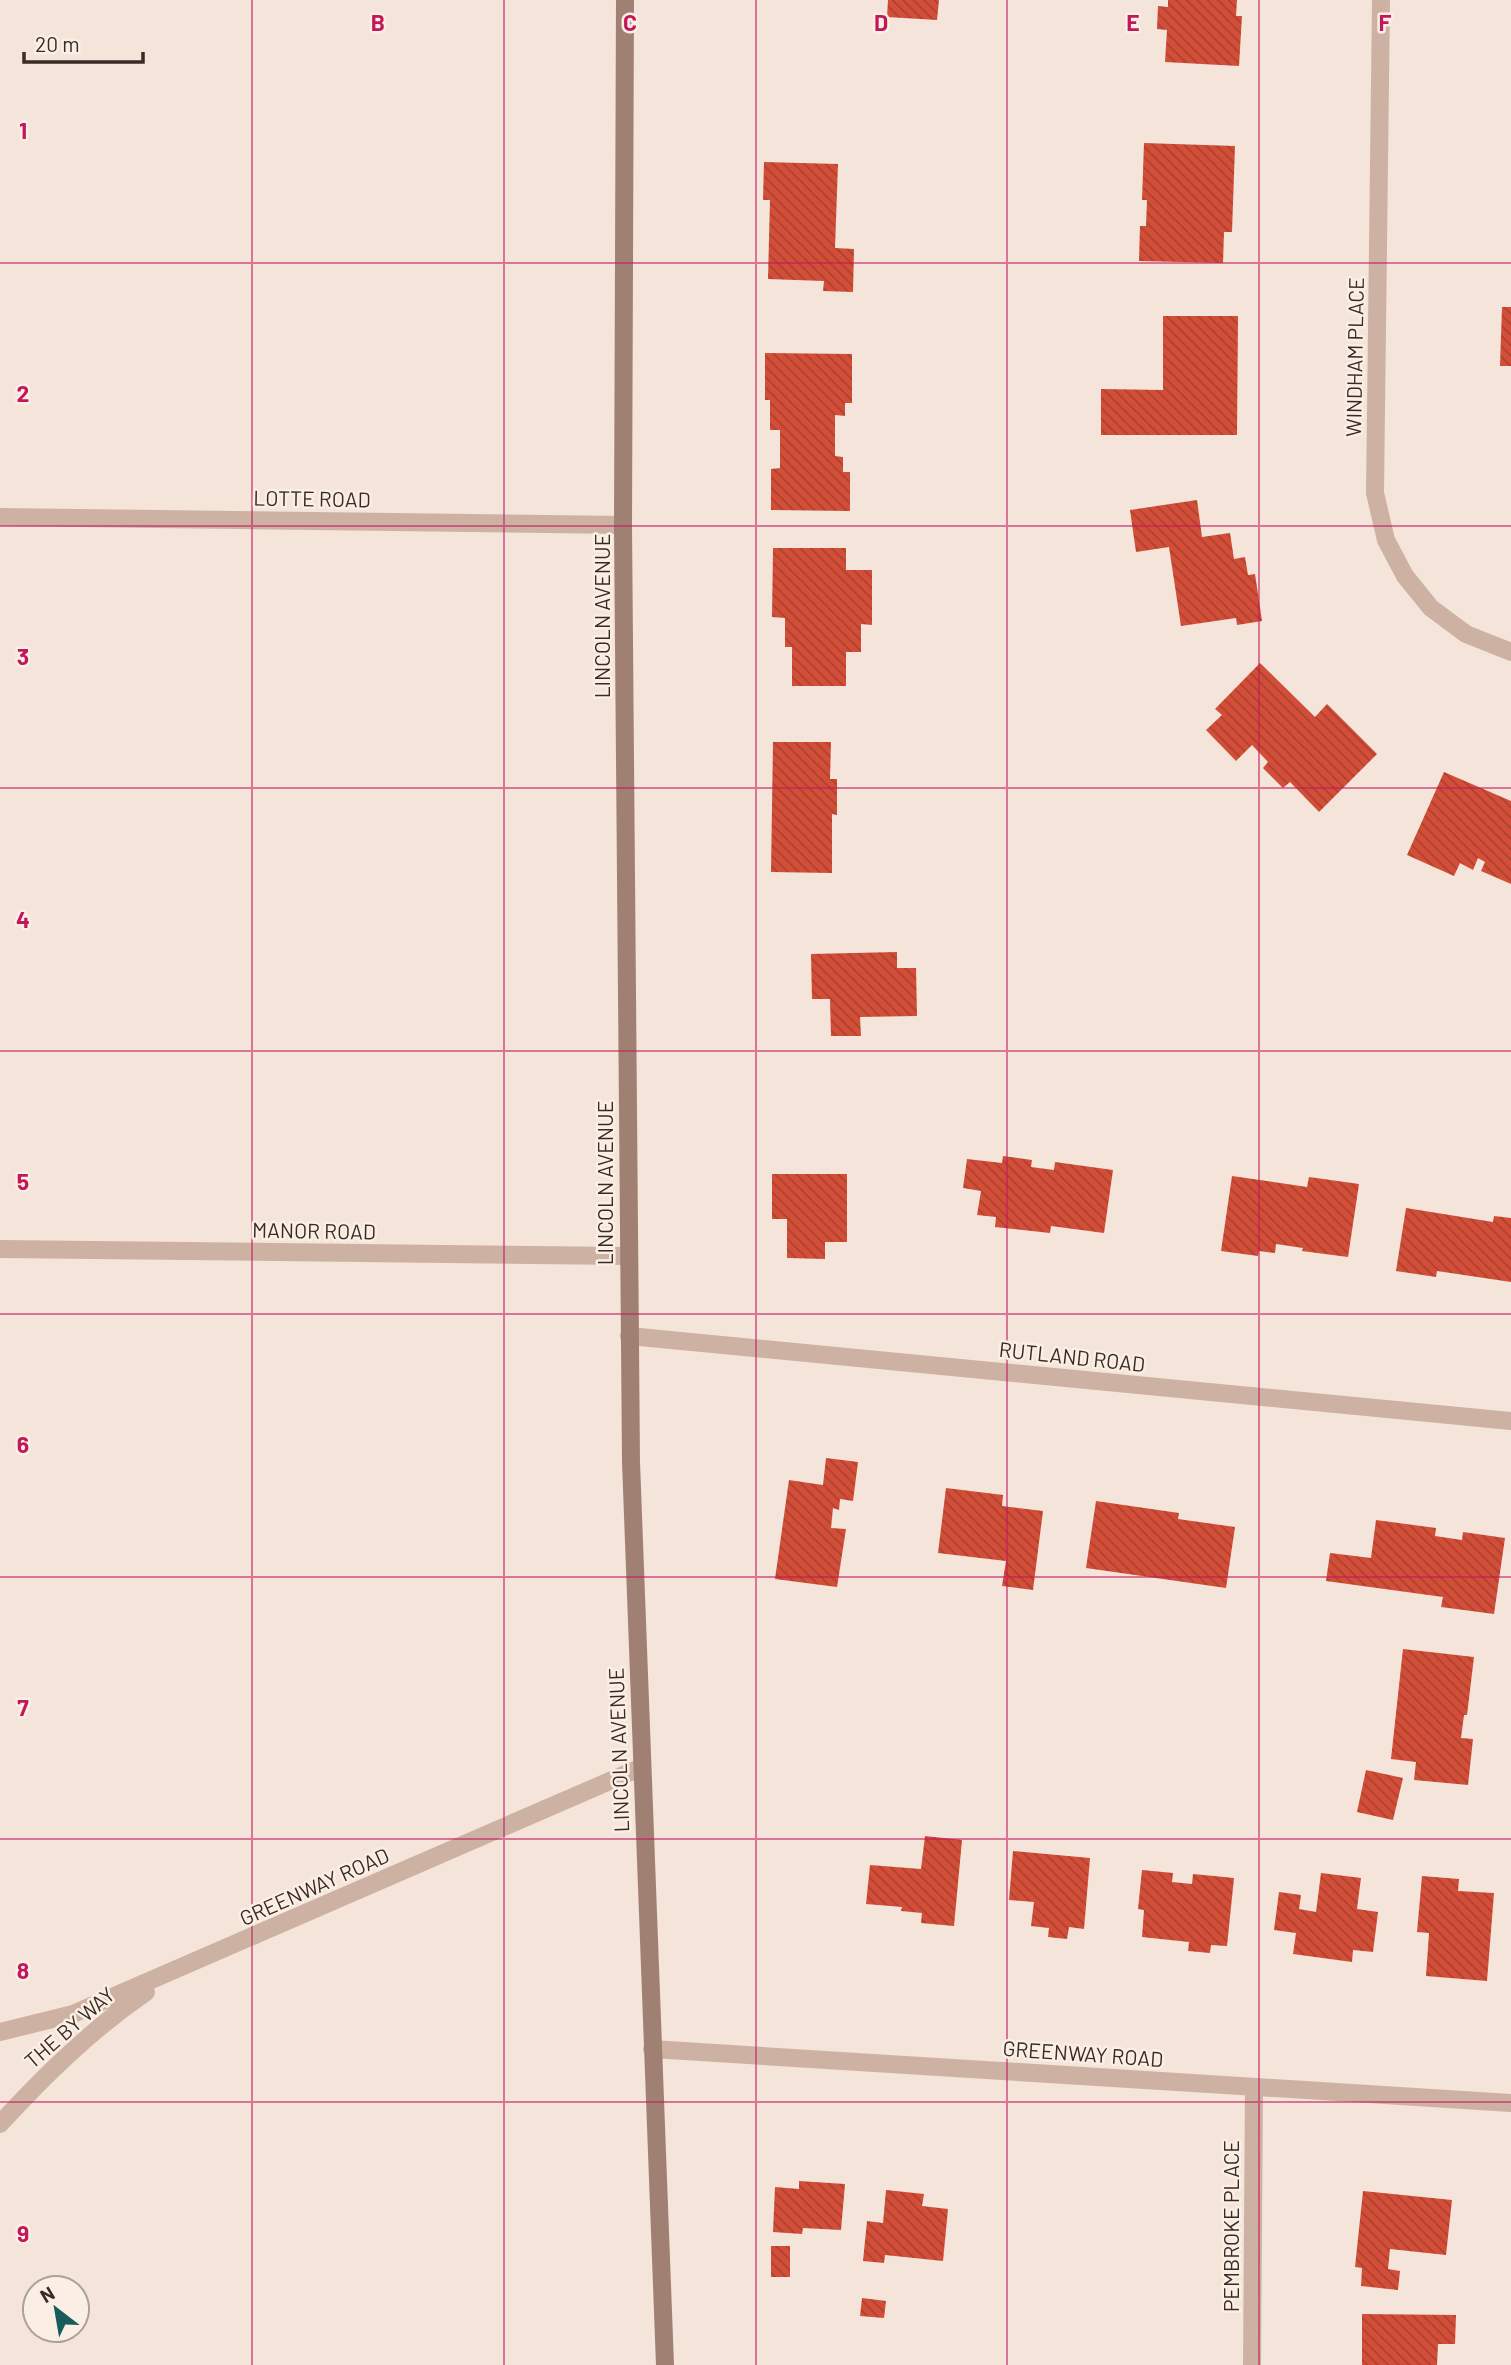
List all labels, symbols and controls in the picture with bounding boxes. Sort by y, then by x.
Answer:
text: B [371,8,385,36]
text: C [623,8,637,36]
text: D [874,8,888,36]
text: E [1126,8,1140,36]
text: F [1379,8,1392,36]
scale bar [24,21,144,65]
text: 20 m [35,31,80,56]
text: 1 [19,116,27,144]
street label: WINDHAM PLACE [1340,277,1368,437]
text: 2 [17,379,29,407]
street label: LOTTE ROAD [253,484,371,512]
street label: LINCOLN AVENUE [589,534,614,698]
text: 3 [17,642,29,670]
text: 4 [16,905,30,933]
street label: LINCOLN AVENUE [592,1101,617,1265]
text: 5 [17,1167,29,1195]
street label: MANOR ROAD [252,1216,376,1244]
street label: RUTLAND ROAD [998,1336,1146,1376]
text: 6 [17,1430,29,1458]
street label: LINCOLN AVENUE [603,1667,633,1833]
text: 7 [17,1693,29,1721]
street label: GREENWAY ROAD [235,1842,393,1930]
text: 8 [17,1956,29,1984]
street label: THE BY WAY [19,1981,119,2073]
street label: GREENWAY ROAD [1002,2035,1164,2071]
street label: PEMBROKE PLACE [1218,2140,1243,2312]
text: 9 [17,2219,29,2247]
north arrow [21,2274,91,2344]
text: N [36,2281,58,2307]

